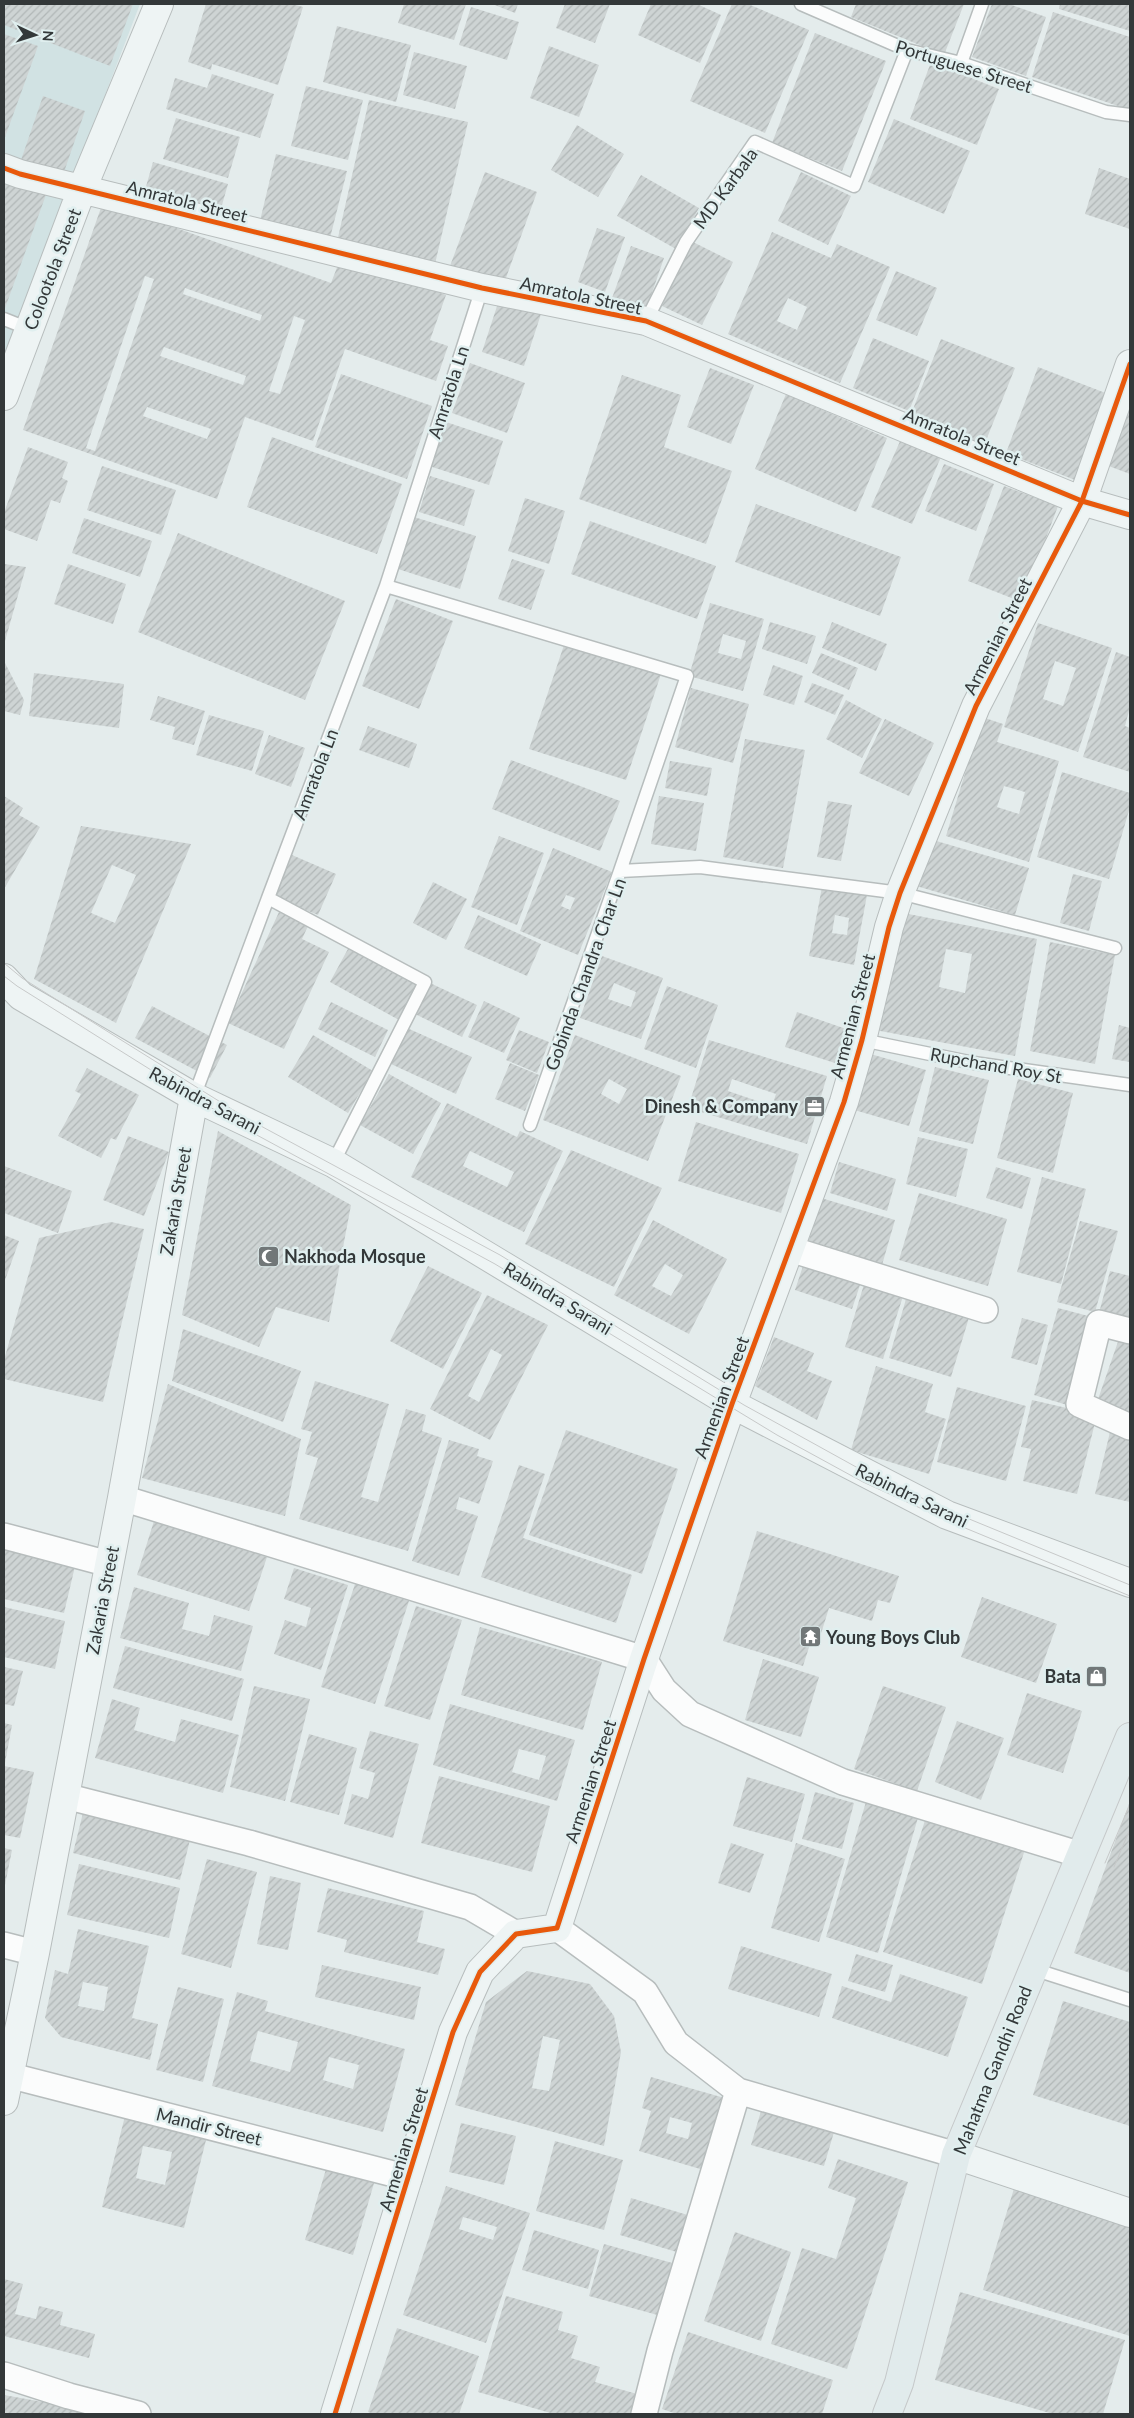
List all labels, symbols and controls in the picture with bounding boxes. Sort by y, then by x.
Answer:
north arrow [10,10,60,60]
text: N [40,30,57,42]
street label: Portuguese Street [893,35,1036,97]
street label: MD Karbala [688,143,762,233]
street label: Amratola Street [124,175,250,227]
street label: Colootola Street [19,205,85,333]
street label: Amratola Street [518,271,644,319]
street label: Amratola Ln [423,343,473,441]
street label: Amratola Street [900,403,1024,470]
street label: Armenian Street [958,573,1036,698]
street label: Amratola Ln [288,725,342,823]
street label: Gobinda Chandra Char Ln [540,875,630,1073]
street label: Armenian Street [825,951,879,1081]
street label: Rupchand Roy St [928,1043,1064,1087]
street label: Rabindra Sarani [146,1061,264,1139]
office icon: Dinesh & Company [802,1094,826,1118]
place label: Dinesh & Company [644,1095,798,1117]
street label: Zakaria Street [155,1145,195,1257]
mosque icon: Nakhoda Mosque [256,1244,280,1268]
place label: Nakhoda Mosque [284,1245,426,1267]
street label: Rabindra Sarani [500,1257,616,1339]
street label: Armenian Street [689,1332,753,1461]
street label: Rabindra Sarani [852,1458,972,1532]
street label: Zakaria Street [81,1544,123,1656]
temple icon: Young Boys Club [798,1625,822,1649]
place label: Young Boys Club [825,1626,960,1648]
shop icon: Bata [1085,1664,1109,1688]
place label: Bata [1044,1665,1081,1687]
street label: Armenian Street [560,1716,620,1845]
street label: Mahatma Gandhi Road [948,1982,1036,2158]
street label: Armenian Street [374,2084,432,2214]
street label: Mandir Street [154,2102,265,2150]

